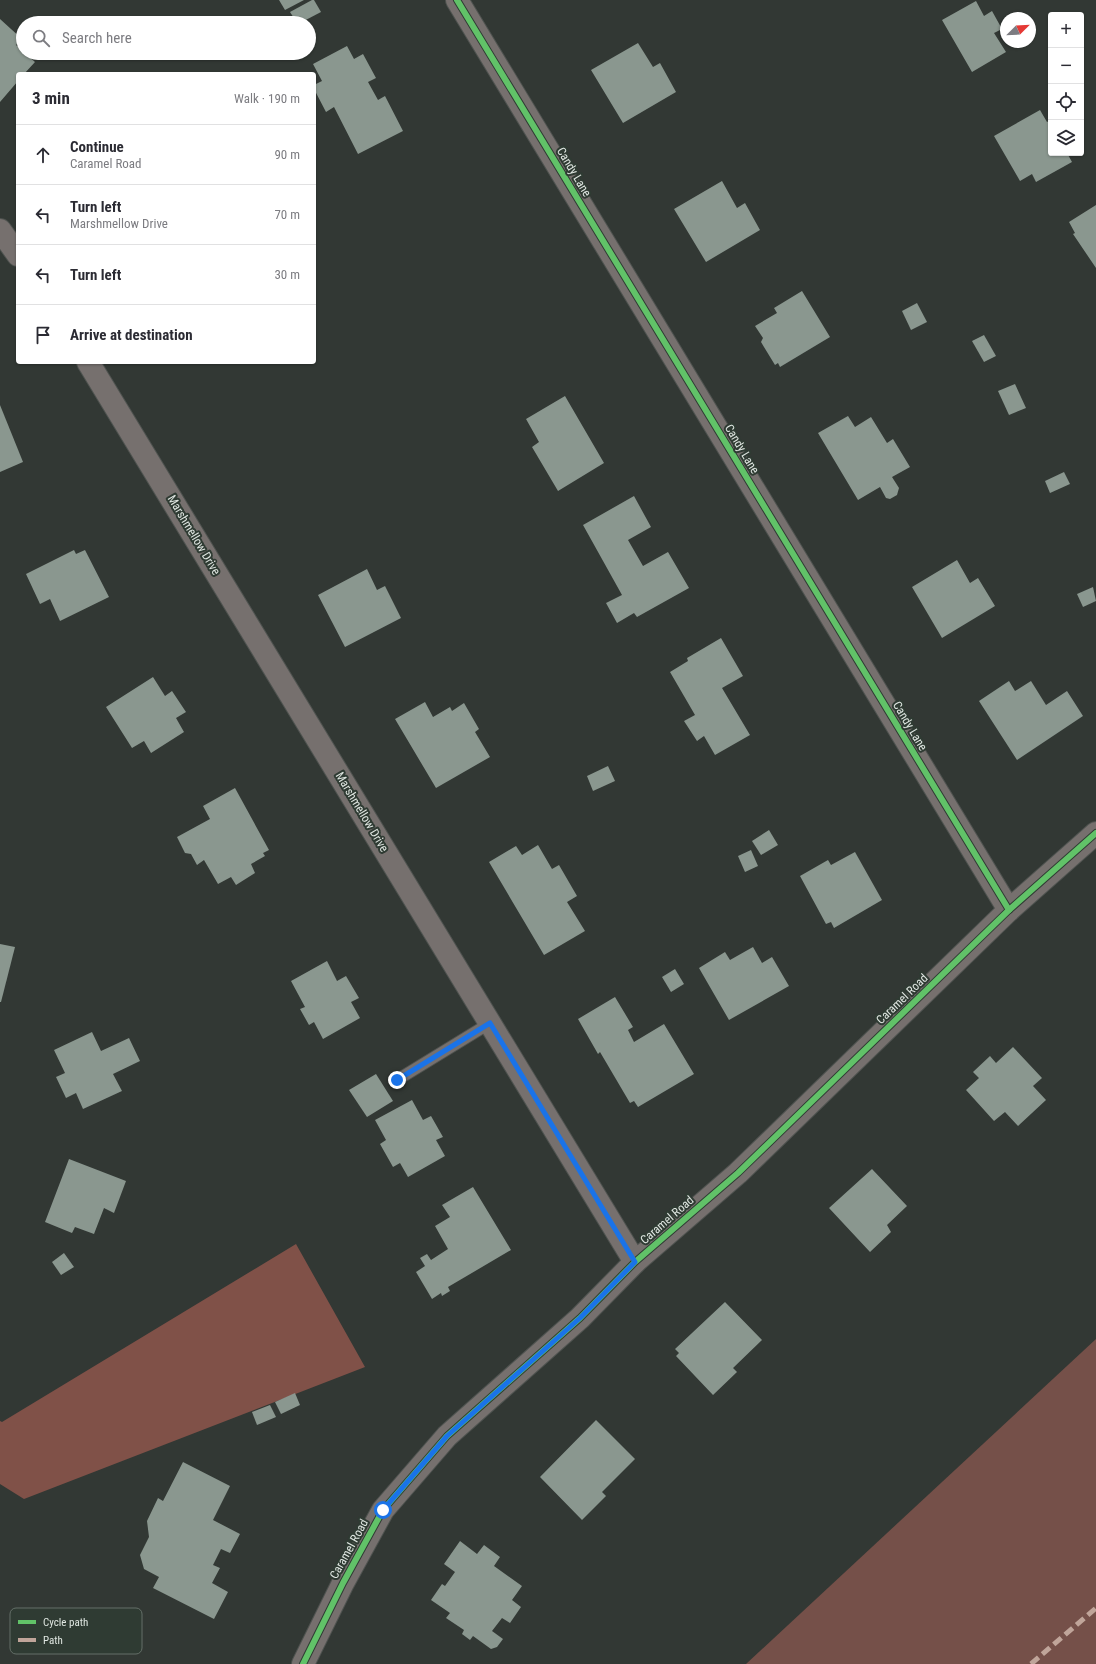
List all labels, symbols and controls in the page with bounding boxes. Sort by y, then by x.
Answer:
north arrow [1000,12,1036,48]
map controls [1048,12,1084,156]
button: + [1048,12,1084,48]
search box [16,16,316,60]
icon: search [30,27,52,49]
text: Search here [62,29,132,47]
button: − [1048,48,1084,84]
button: locate [1048,84,1084,120]
text: 3 min [32,88,70,108]
text: Walk · 190 m [234,91,300,106]
button: layers [1048,120,1084,156]
text: Continue [70,138,124,156]
icon: ahead [32,144,54,166]
street label: Candy Lane [554,145,594,199]
text: 90 m [274,147,300,162]
text: Caramel Road [70,156,141,171]
text: Turn left [70,198,121,216]
icon: left [32,204,54,226]
text: 70 m [274,207,300,222]
text: Marshmellow Drive [70,216,168,231]
icon: left [32,264,54,286]
text: Turn left [70,266,121,284]
text: 30 m [274,267,300,282]
icon: arrive [32,324,54,346]
text: Arrive at destination [70,326,193,344]
street label: Candy Lane [722,422,762,476]
street label: Marshmellow Drive [165,493,223,578]
street label: Candy Lane [890,699,930,753]
street label: Marshmellow Drive [333,770,391,855]
street label: Caramel Road [873,971,931,1027]
route end [388,1071,406,1089]
street label: Caramel Road [638,1193,697,1247]
route start [374,1501,392,1519]
street label: Caramel Road [327,1517,371,1581]
legend [10,1608,142,1654]
text: Cycle path [43,1616,88,1629]
text: Path [43,1634,63,1647]

